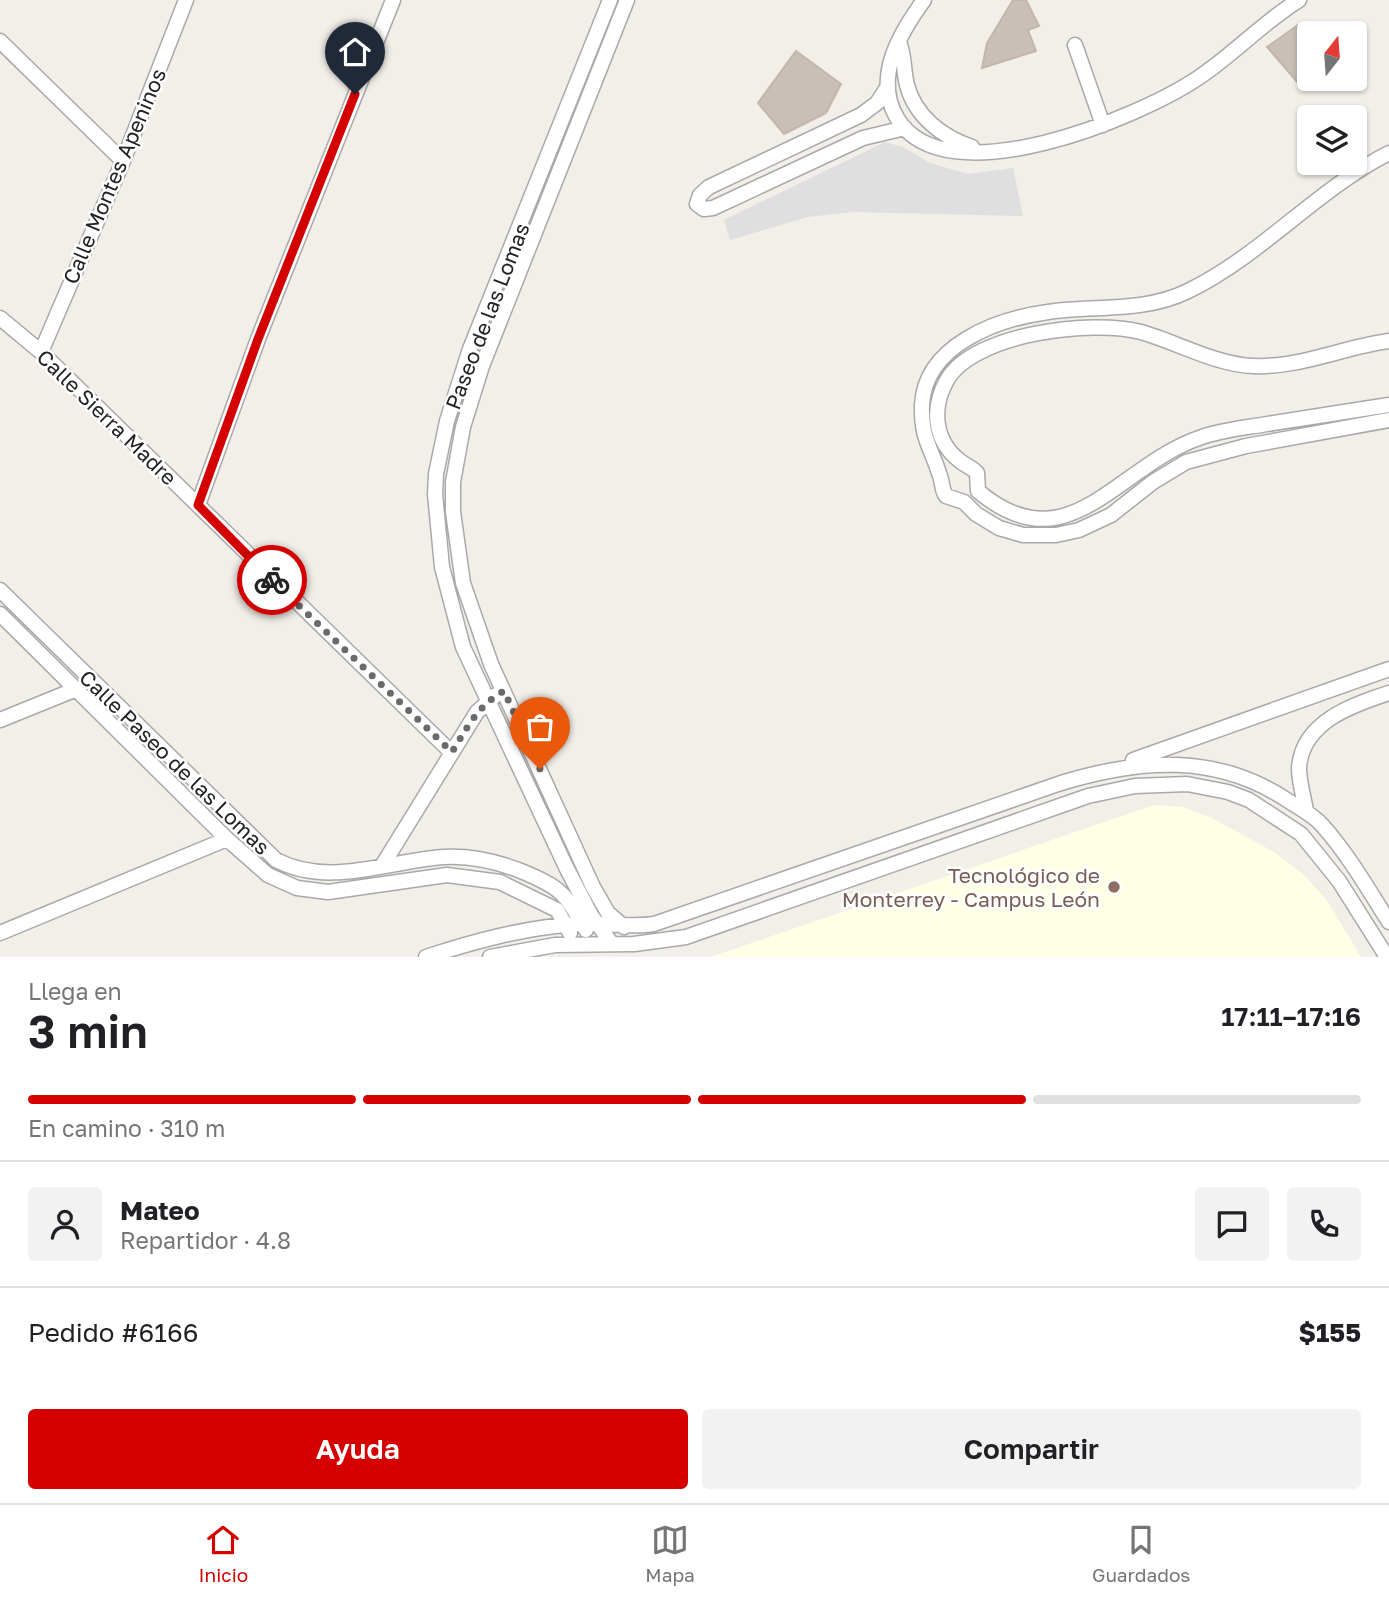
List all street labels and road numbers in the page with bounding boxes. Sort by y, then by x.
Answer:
street label: Calle Montes Apeninos [57,64,171,288]
street label: Paseo de las Lomas [439,219,535,413]
street label: Calle Sierra Madre [32,344,182,490]
street label: Calle Paseo de las Lomas [74,664,276,860]

